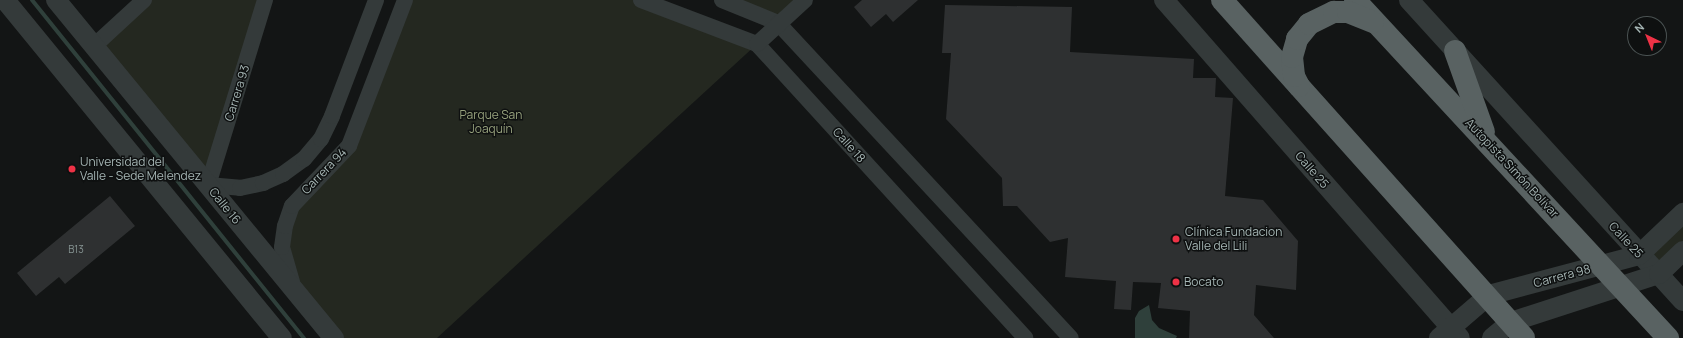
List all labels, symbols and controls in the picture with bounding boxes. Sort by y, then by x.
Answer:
north arrow [1627,16,1667,56]
text: N [1631,19,1647,36]
street label: Carrera 93 [222,63,252,123]
park label: Parque San Joaquín [460,108,522,136]
street label: Autopista Simón Bolívar [1462,115,1562,221]
street label: Calle 18 [830,125,868,165]
street label: Carrera 94 [299,145,349,197]
street label: Calle 25 [1292,149,1332,191]
place label: Universidad del Valle - Sede Melendez [80,155,201,183]
marker: Universidad del Valle - Sede Melendez [67,164,77,174]
street label: Calle 16 [206,185,244,227]
street label: Calle 25 [1606,219,1646,261]
place label: Clínica Fundacion Valle del Lili [1185,225,1282,253]
marker: Clínica Fundacion Valle del Lili [1170,233,1182,245]
house number: B13 [68,244,84,256]
street label: Carrera 98 [1532,261,1592,291]
place label: Bocato [1184,275,1223,289]
marker: Bocato [1171,277,1181,287]

